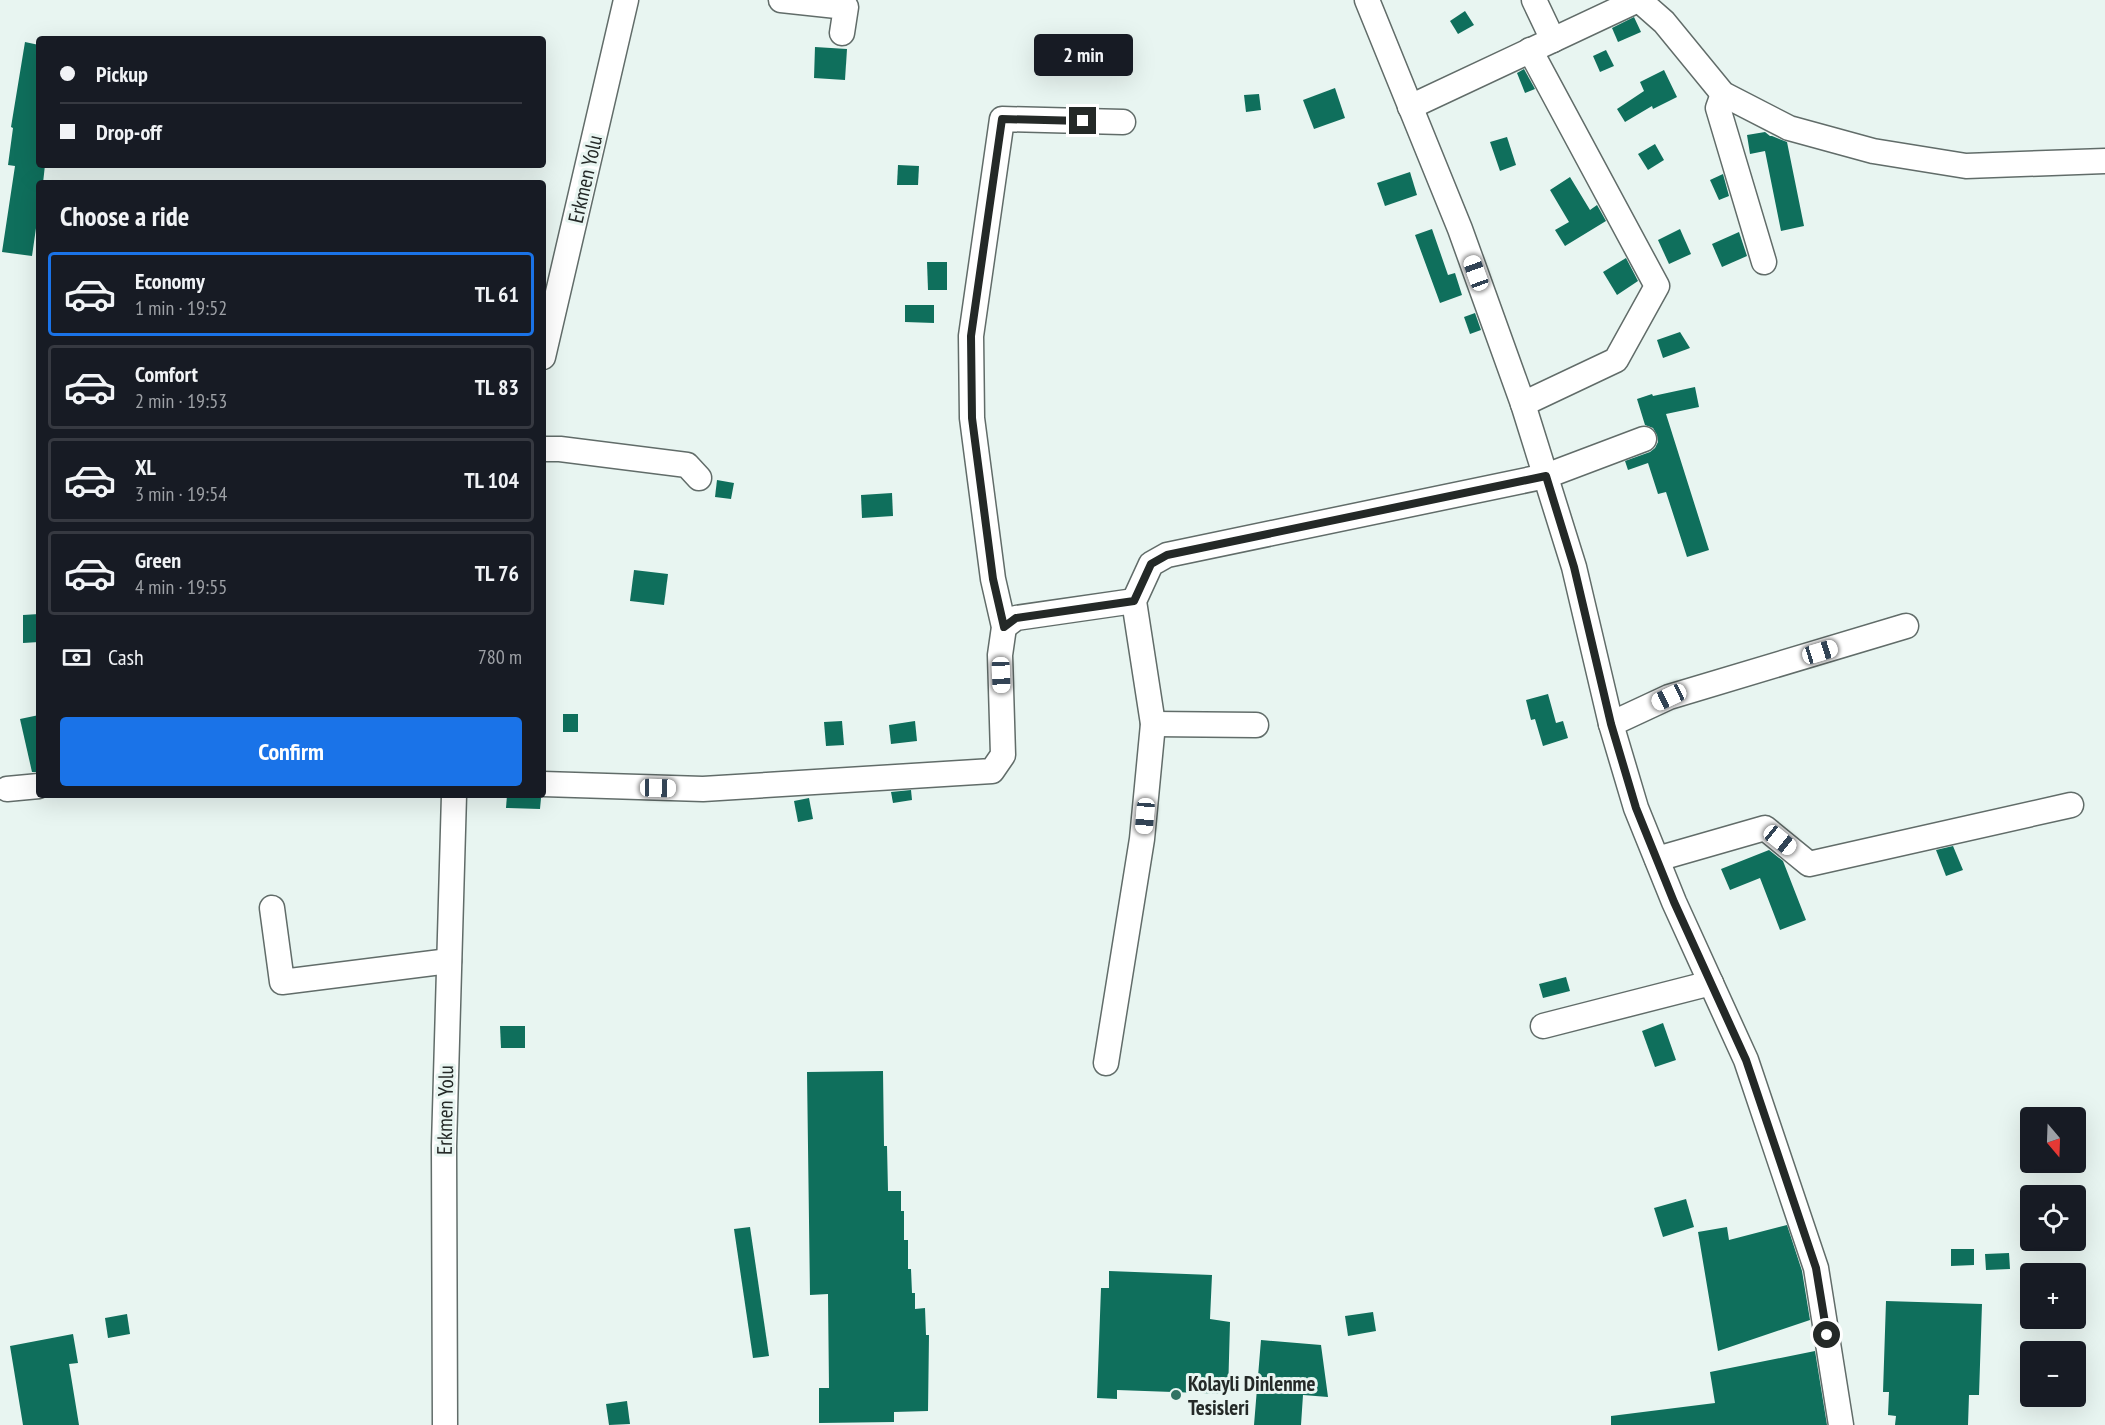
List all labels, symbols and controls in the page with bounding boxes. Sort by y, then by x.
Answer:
callout: 2 min [1034,34,1132,76]
text: 2 min [1063,42,1104,68]
text: Pickup [96,60,148,88]
route end [1069,107,1096,134]
text: Drop-off [96,118,162,146]
street label: Erkmen Yolu [562,132,608,226]
text: Choose a ride [60,199,189,233]
car [1461,253,1491,293]
icon: car [63,267,117,321]
text: Economy [135,267,205,295]
text: TL 61 [475,280,519,308]
text: 1 min · 19:52 [135,295,227,321]
icon: car [63,360,117,414]
text: Comfort [135,360,198,388]
text: TL 83 [475,373,519,401]
text: 2 min · 19:53 [135,388,227,414]
icon: car [63,453,117,507]
text: XL [135,453,156,481]
text: TL 104 [464,466,519,494]
text: 3 min · 19:54 [135,481,227,507]
icon: car [63,546,117,600]
text: Green [135,546,181,574]
text: TL 76 [475,559,519,587]
text: 4 min · 19:55 [135,574,227,600]
car [1800,638,1840,666]
icon: cash [60,641,93,674]
text: Cash [108,643,144,671]
text: 780 m [478,644,522,670]
car [991,657,1011,693]
car [1649,681,1689,713]
button: Confirm [60,717,522,786]
car [640,779,676,797]
car [1134,797,1156,835]
car [1760,822,1800,858]
street label: Erkmen Yolu [431,1065,459,1155]
north arrow [2020,1107,2086,1173]
map controls [2020,1107,2086,1407]
button: locate [2020,1185,2086,1251]
button: + [2020,1263,2086,1329]
route start [1813,1321,1840,1348]
button: − [2020,1341,2086,1407]
place label: Kolayli Dinlenme Tesisleri [1188,1370,1316,1421]
marker: Kolayli Dinlenme Tesisleri [1169,1388,1183,1402]

